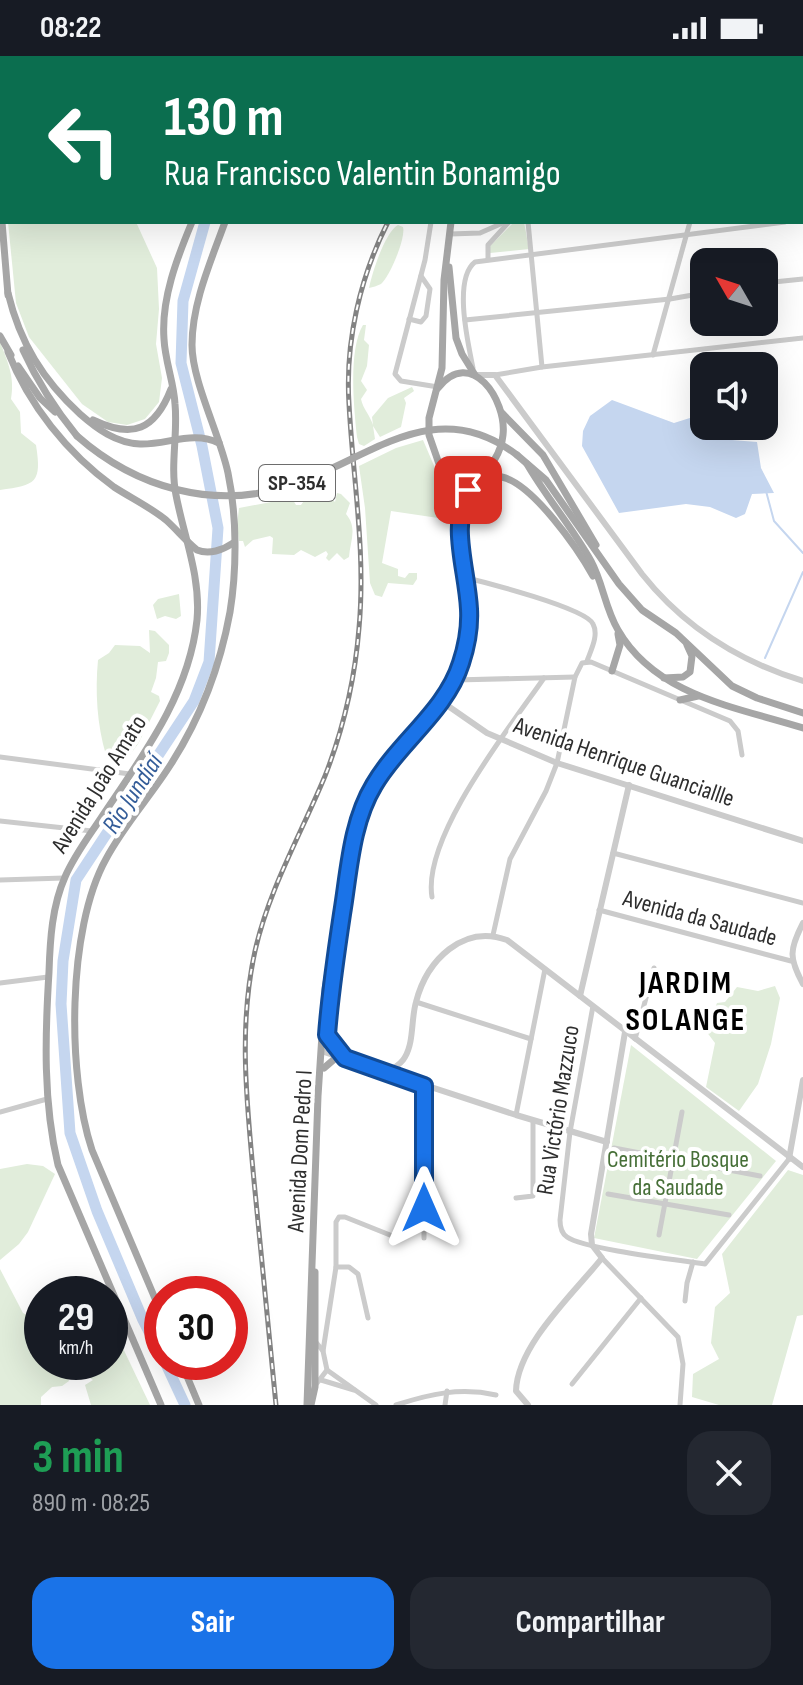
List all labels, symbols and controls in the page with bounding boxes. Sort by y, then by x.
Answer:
text: 08:22 [40,10,101,46]
text: 130 m [164,85,284,152]
icon: left [32,88,136,192]
text: Rua Francisco Valentin Bonamigo [164,153,561,196]
north arrow [690,248,778,336]
map controls [690,248,778,440]
button: sound [690,352,778,440]
pin [434,456,502,524]
road number: SP-354 [259,465,335,501]
icon: arrive [446,468,490,512]
street label: Avenida João Amato [45,710,153,859]
street label: Avenida Henrique Guanciallle [509,710,738,813]
water label: Rio Jundiaí [96,747,171,840]
street label: Avenida da Saudade [619,883,780,952]
district label: JARDIM SOLANGE [626,964,747,1040]
street label: Rua Victório Mazzuco [530,1023,586,1197]
street label: Avenida Dom Pedro I [281,1069,319,1234]
park label: Cemitério Bosque da Saudade [607,1145,749,1202]
position arrow [382,1166,466,1250]
speed limit sign: 30 [144,1276,248,1380]
text: 29 [58,1294,94,1342]
text: km/h [59,1336,93,1360]
text: 3 min [32,1429,124,1486]
button: close [687,1431,771,1515]
text: 890 m · 08:25 [32,1488,150,1519]
button: Sair [32,1577,394,1669]
button: Compartilhar [410,1577,771,1669]

